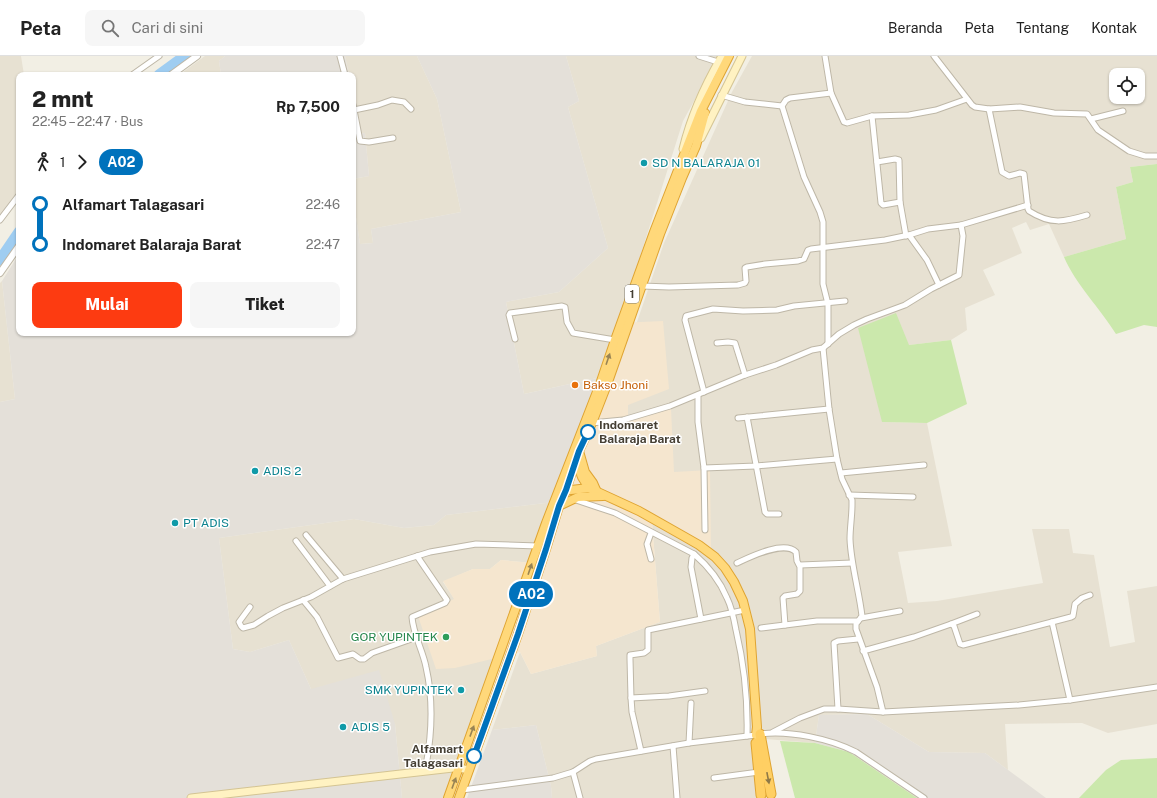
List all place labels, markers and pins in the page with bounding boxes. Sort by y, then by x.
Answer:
place label: SD N BALARAJA 01 [652,156,760,170]
marker: SD N BALARAJA 01 [639,158,649,168]
place label: Bakso Jhoni [583,378,648,392]
marker: Bakso Jhoni [570,380,580,390]
place label: Indomaret Balaraja Barat [599,418,681,446]
marker: Indomaret Balaraja Barat [580,424,596,440]
place label: ADIS 2 [263,464,301,478]
marker: ADIS 2 [250,466,260,476]
place label: PT ADIS [183,516,229,530]
marker: PT ADIS [170,518,180,528]
place label: GOR YUPINTEK [351,630,438,644]
marker: GOR YUPINTEK [441,632,451,642]
place label: SMK YUPINTEK [365,683,453,697]
marker: SMK YUPINTEK [456,685,466,695]
place label: ADIS 5 [351,720,390,734]
marker: ADIS 5 [338,722,348,732]
place label: Alfamart Talagasari [403,742,463,770]
marker: Alfamart Talagasari [466,748,482,764]

